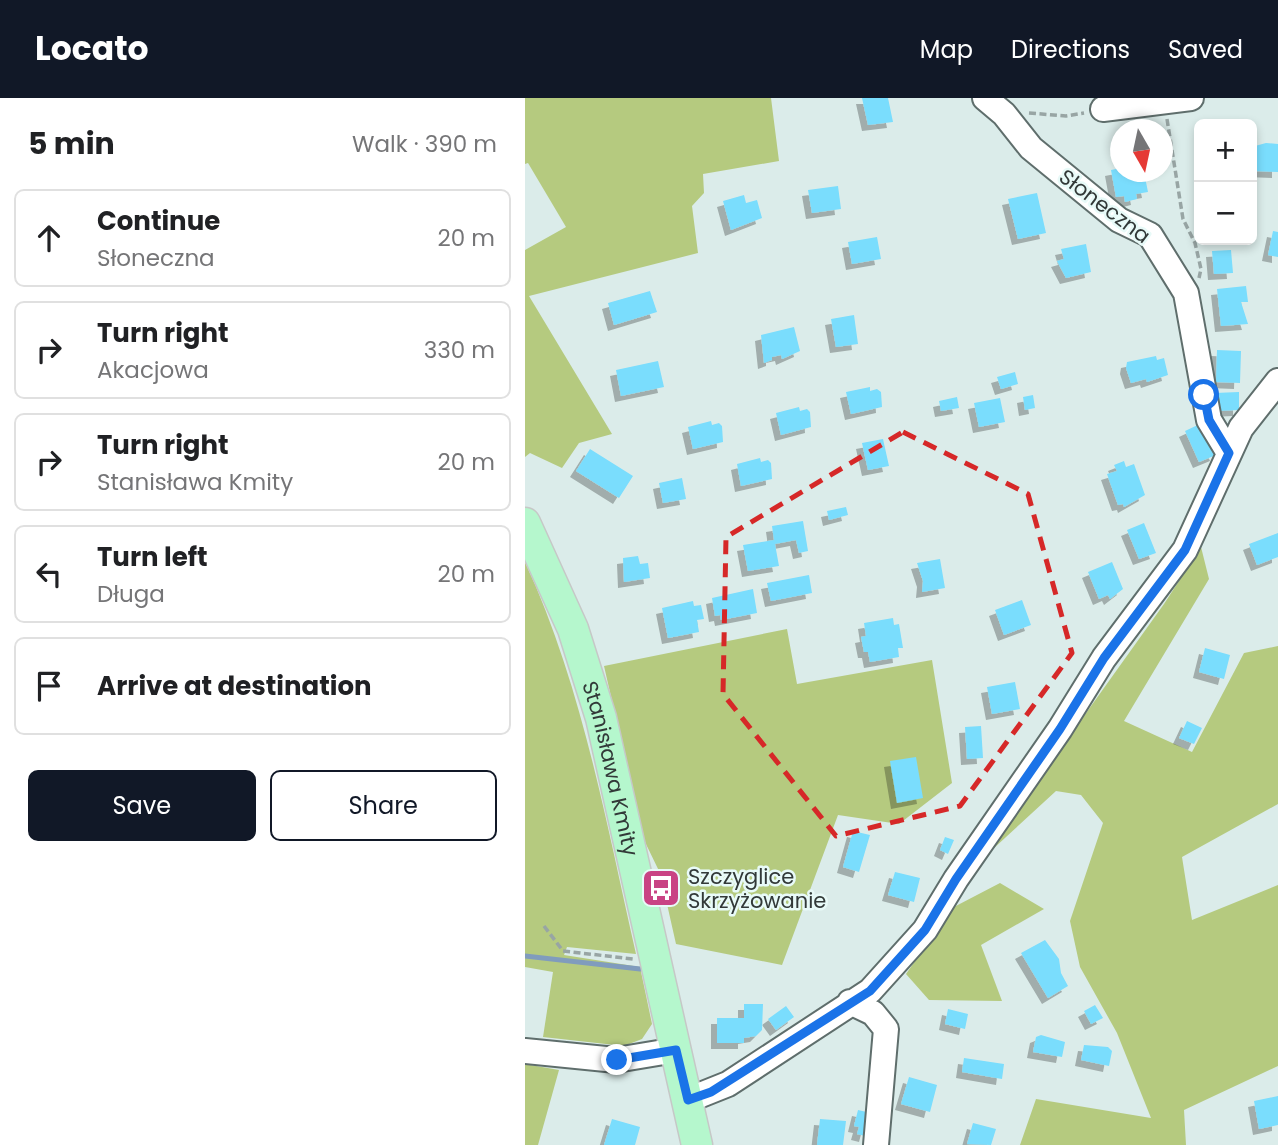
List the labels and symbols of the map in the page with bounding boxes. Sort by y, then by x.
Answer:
north arrow [1110,119,1173,182]
street label: Słoneczna [1053,162,1157,250]
route start [1188,379,1219,410]
street label: Stanisława Kmity [576,677,646,859]
place label: Szczyglice Skrzyżowanie [688,862,826,915]
bus stop icon: Szczyglice Skrzyżowanie [640,867,682,909]
route end [601,1044,632,1075]

